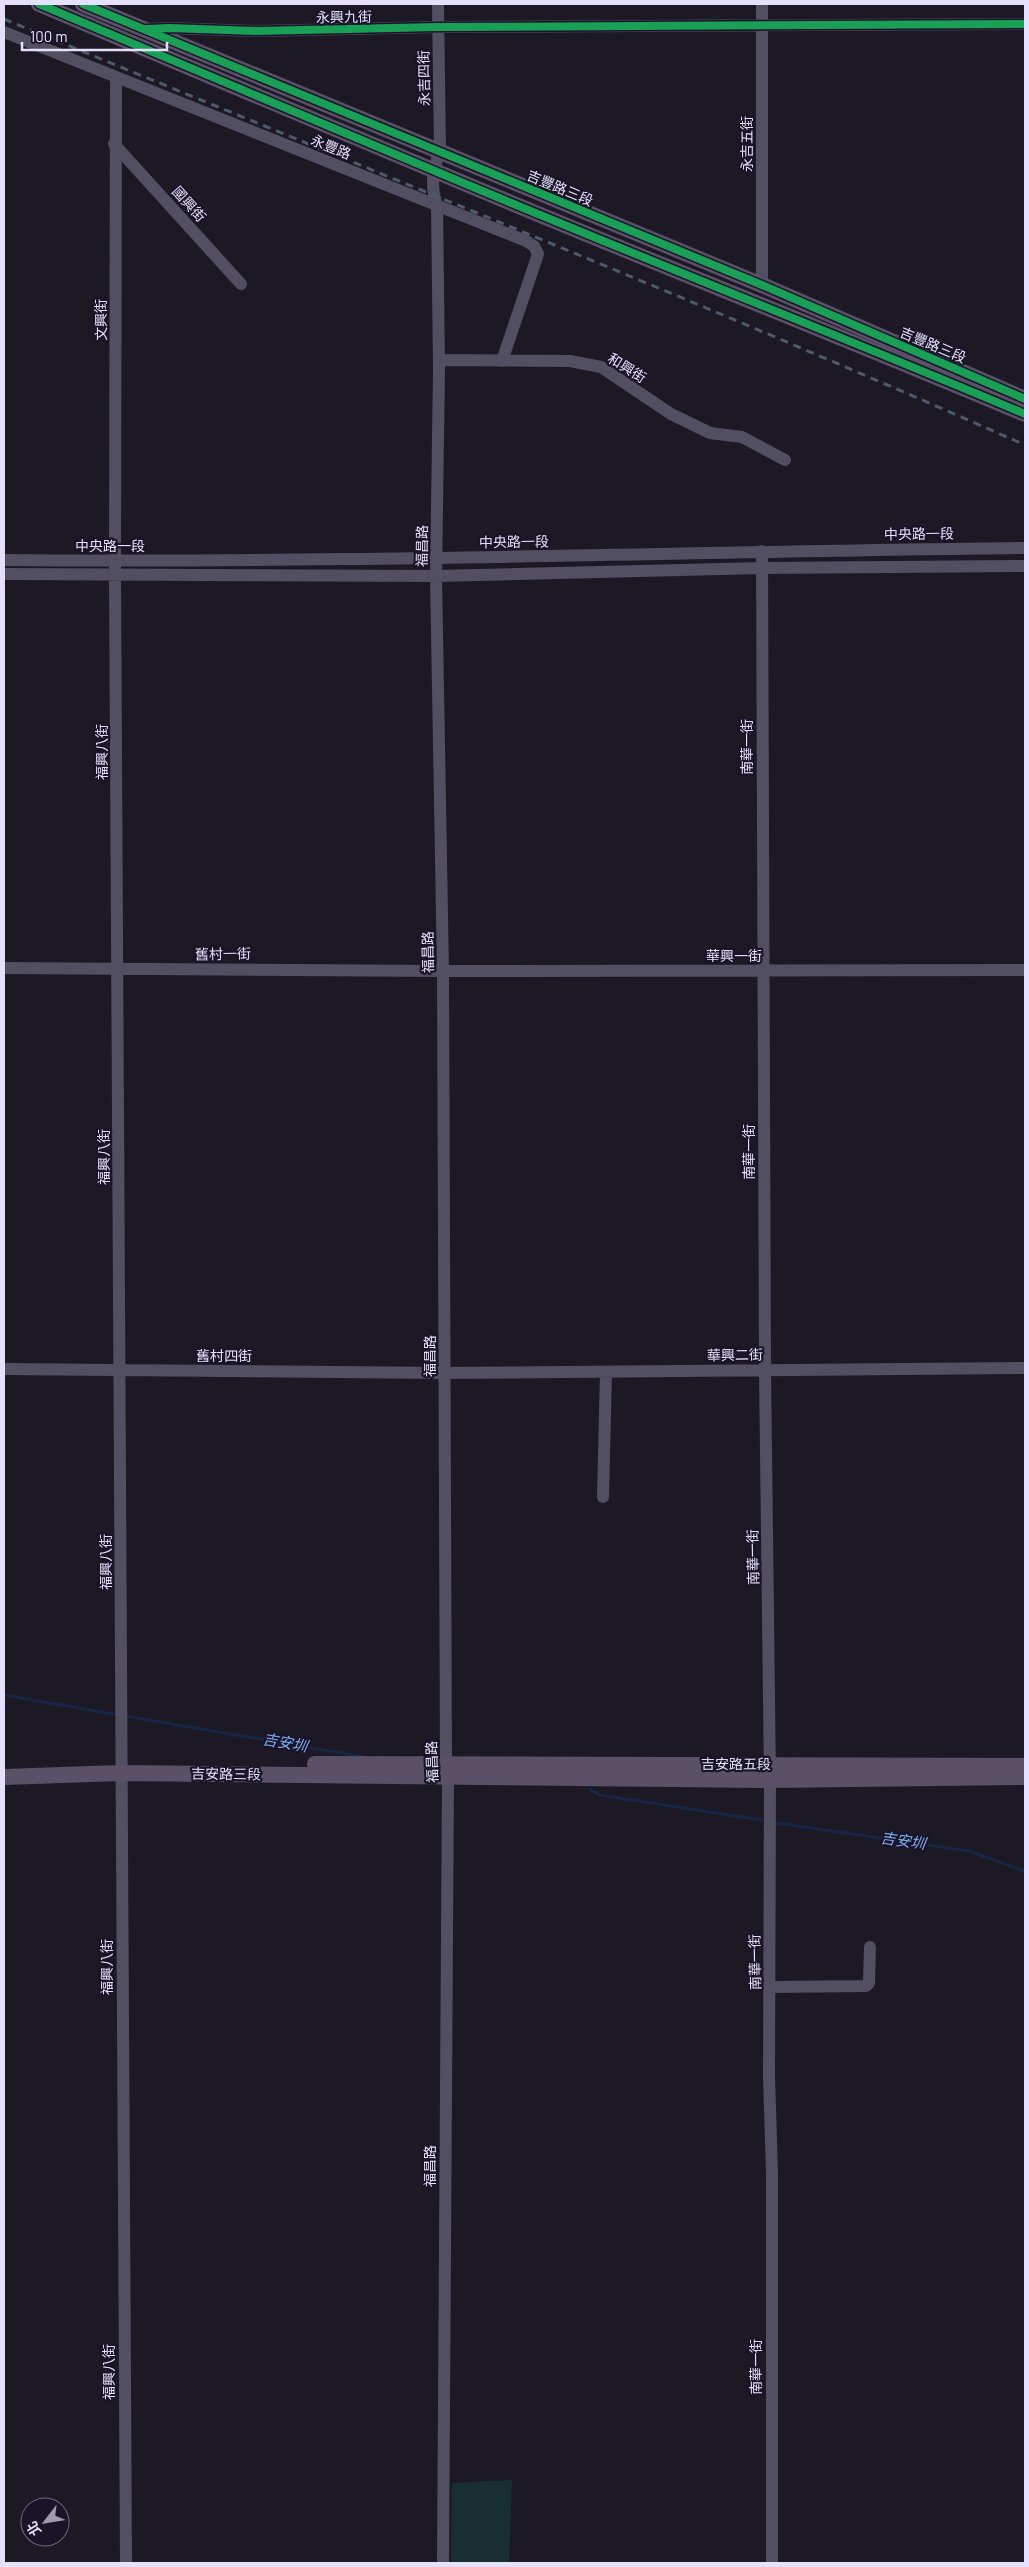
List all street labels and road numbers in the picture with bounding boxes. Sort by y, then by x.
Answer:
street label: 永興九街 [316,8,372,25]
street label: 永吉四街 [415,50,432,106]
street label: 永吉五街 [738,116,755,172]
street label: 永豐路 [309,131,354,162]
street label: 吉豐路三段 [525,166,596,209]
street label: 國興街 [169,182,210,225]
street label: 文興街 [92,299,109,341]
street label: 吉豐路三段 [898,323,969,366]
street label: 和興街 [605,349,650,386]
street label: 中央路一段 [884,524,954,543]
street label: 福昌路 [413,525,430,567]
street label: 中央路一段 [479,532,549,551]
street label: 中央路一段 [75,537,145,554]
street label: 南華一街 [738,719,755,775]
street label: 福興八街 [93,724,110,780]
street label: 福昌路 [419,931,436,973]
street label: 舊村一街 [195,945,251,962]
street label: 華興一街 [706,947,762,964]
street label: 南華一街 [740,1124,757,1180]
street label: 福興八街 [95,1129,112,1185]
street label: 福昌路 [421,1335,438,1377]
street label: 華興二街 [707,1346,763,1363]
street label: 舊村四街 [196,1347,252,1364]
street label: 南華一街 [744,1529,761,1585]
street label: 福興八街 [97,1534,114,1590]
street label: 福昌路 [422,1741,441,1783]
street label: 吉安路五段 [701,1755,771,1772]
street label: 吉安路三段 [191,1764,261,1783]
street label: 南華一街 [746,1934,763,1990]
street label: 福興八街 [98,1939,115,1995]
street label: 福昌路 [421,2145,438,2187]
street label: 南華一街 [747,2339,764,2395]
street label: 福興八街 [100,2344,117,2400]

